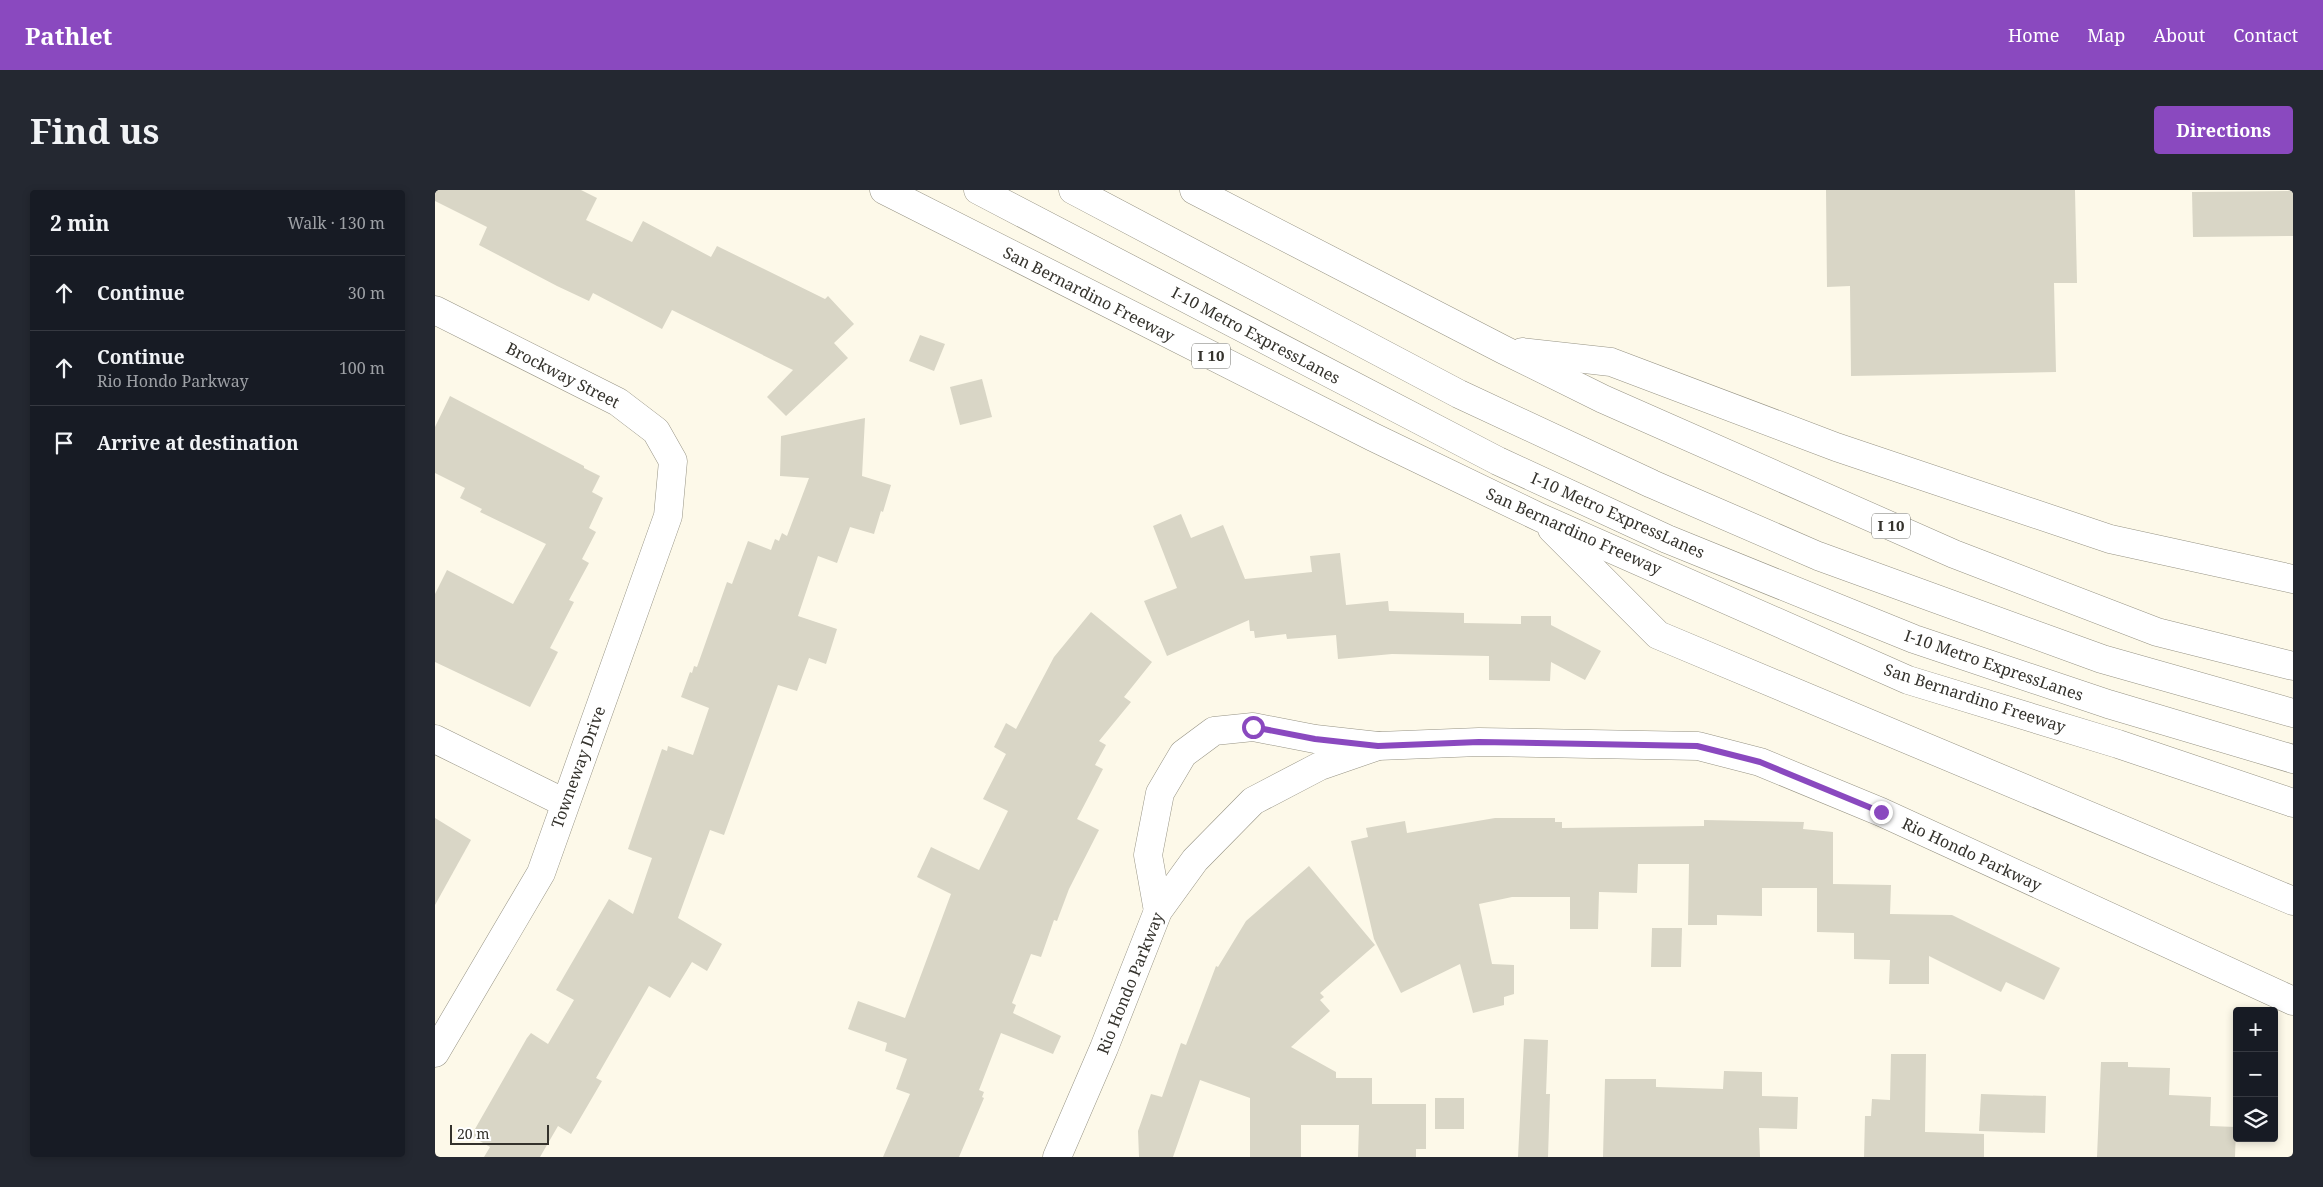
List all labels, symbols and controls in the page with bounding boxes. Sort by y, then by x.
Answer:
text: Pathlet [25,19,112,52]
text: Home [2008,23,2059,47]
text: Map [2087,23,2125,47]
text: About [2153,23,2205,47]
text: Contact [2233,23,2298,47]
button: Directions [2154,106,2293,154]
text: Find us [30,107,159,154]
text: 2 min [50,209,109,237]
text: Walk · 130 m [288,212,385,234]
street label: San Bernardino Freeway [999,241,1179,347]
icon: ahead [50,279,78,307]
text: Continue [97,280,185,306]
street label: I-10 Metro ExpressLanes [1168,281,1344,389]
text: 30 m [348,282,385,304]
street label: Brockway Street [502,337,624,413]
text: Continue [97,344,185,370]
road number: I 10 [1192,344,1230,368]
icon: ahead [50,354,78,382]
text: 100 m [339,357,385,379]
text: Rio Hondo Parkway [97,370,249,392]
icon: arrive [50,429,78,457]
text: Arrive at destination [97,430,299,456]
street label: I-10 Metro ExpressLanes [1528,467,1708,563]
street label: San Bernardino Freeway [1483,482,1666,580]
road number: I 10 [1872,514,1910,538]
street label: I-10 Metro ExpressLanes [1902,624,2086,706]
street label: San Bernardino Freeway [1881,658,2070,738]
street label: Towneway Drive [546,703,610,831]
route start [1242,716,1265,739]
route end [1870,801,1893,824]
street label: Rio Hondo Parkway [1899,812,2046,896]
street label: Rio Hondo Parkway [1091,908,1169,1057]
map controls [2233,1007,2278,1142]
button: + [2233,1007,2278,1052]
button: − [2233,1052,2278,1097]
button: layers [2233,1097,2278,1142]
scale bar [450,1122,549,1145]
text: 20 m [457,1124,490,1143]

